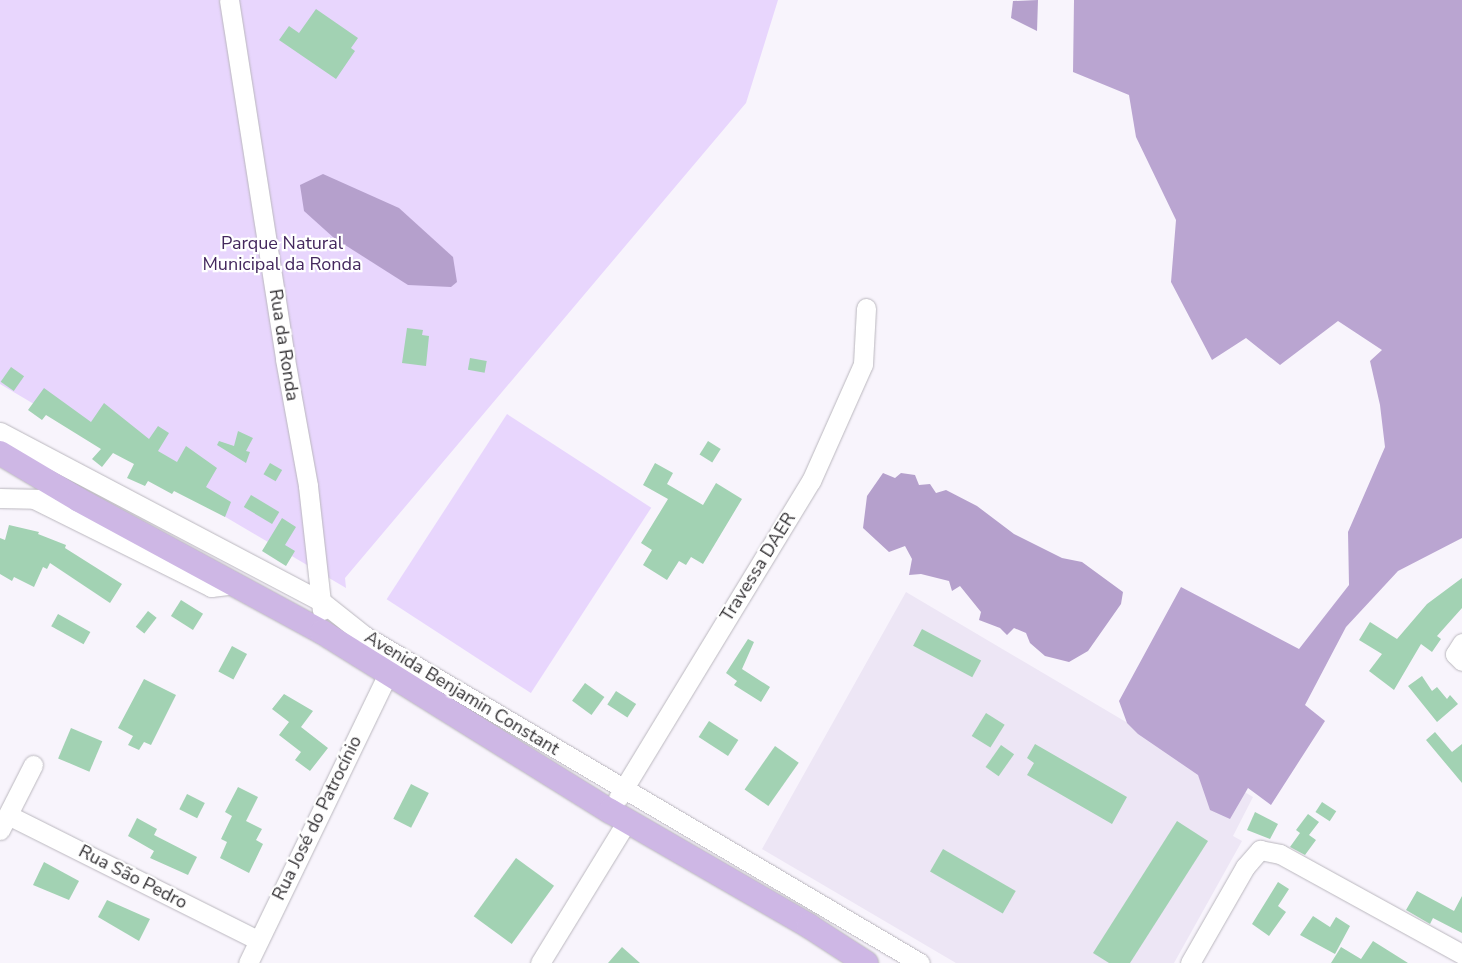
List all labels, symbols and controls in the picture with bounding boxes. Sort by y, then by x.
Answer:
park label: Parque Natural Municipal da Ronda [202,233,362,276]
street label: Rua da Ronda [264,287,304,403]
street label: Travessa DAER [716,509,800,625]
street label: Avenida Benjamin Constant [361,626,563,760]
street label: Rua José do Patrocínio [268,732,366,904]
street label: Rua São Pedro [75,840,191,914]

